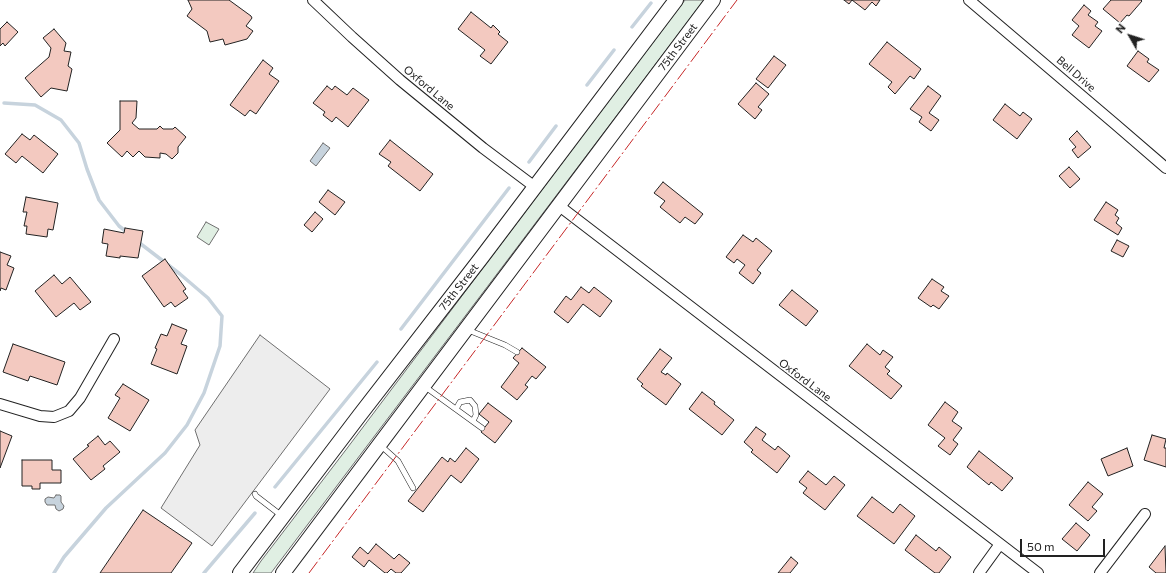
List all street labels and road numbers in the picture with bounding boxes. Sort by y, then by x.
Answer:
street label: 75th Street [656,21,700,73]
street label: Bell Drive [1054,54,1098,94]
street label: Oxford Lane [401,63,457,113]
street label: 75th Street [437,261,481,313]
street label: Oxford Lane [776,356,834,404]

